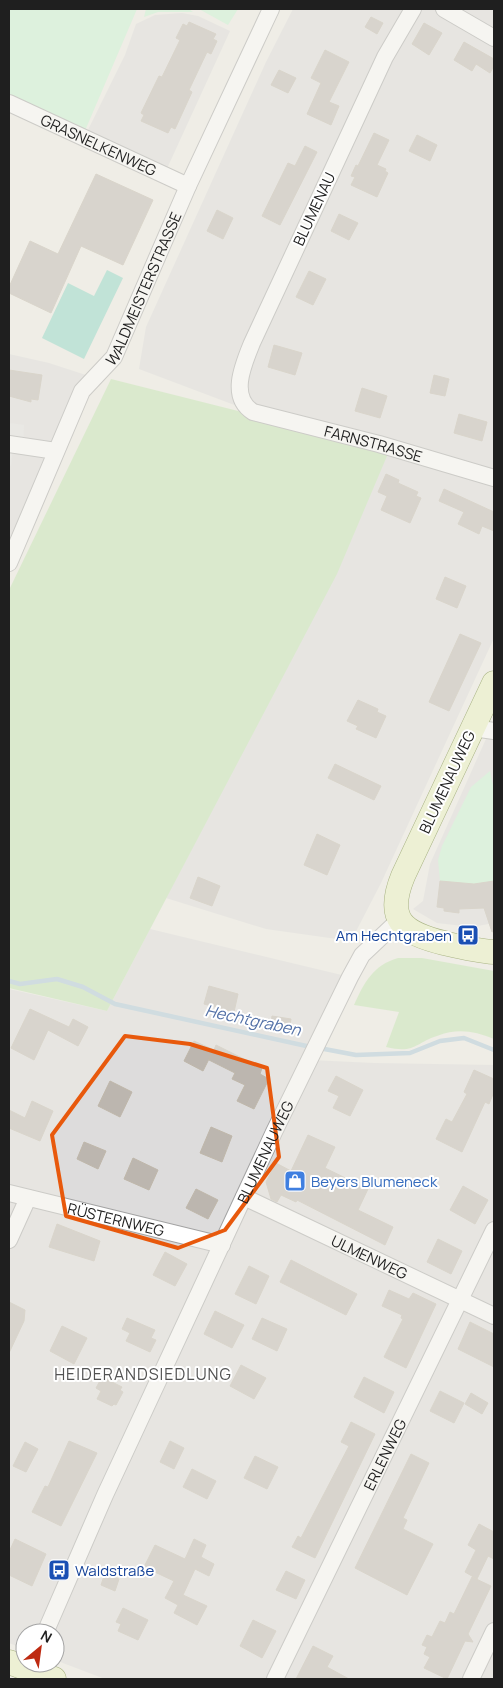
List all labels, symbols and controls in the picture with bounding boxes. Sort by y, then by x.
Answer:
street label: GRASNELKENWEG [37,109,161,181]
street label: BLUMENAU [288,169,340,249]
street label: WALDMEISTERSTRASSE [101,209,186,370]
street label: FARNSTRASSE [322,420,425,467]
street label: BLUMENAUWEG [414,727,480,837]
bus stop icon: Am Hechtgraben [456,923,480,947]
place label: Am Hechtgraben [336,925,452,946]
water label: Hechtgraben [203,999,303,1041]
street label: BLUMENAUWEG [232,1097,298,1207]
shop icon: Beyers Blumeneck [283,1169,307,1193]
place label: Beyers Blumeneck [311,1171,438,1192]
street label: RÜSTERNWEG [65,1197,167,1241]
street label: ULMENWEG [328,1230,412,1284]
district label: HEIDERANDSIEDLUNG [54,1363,232,1385]
street label: ERLENWEG [358,1415,411,1494]
bus stop icon: Waldstraße [47,1558,71,1582]
place label: Waldstraße [75,1560,154,1581]
north arrow [15,1623,65,1673]
text: N [38,1625,56,1647]

